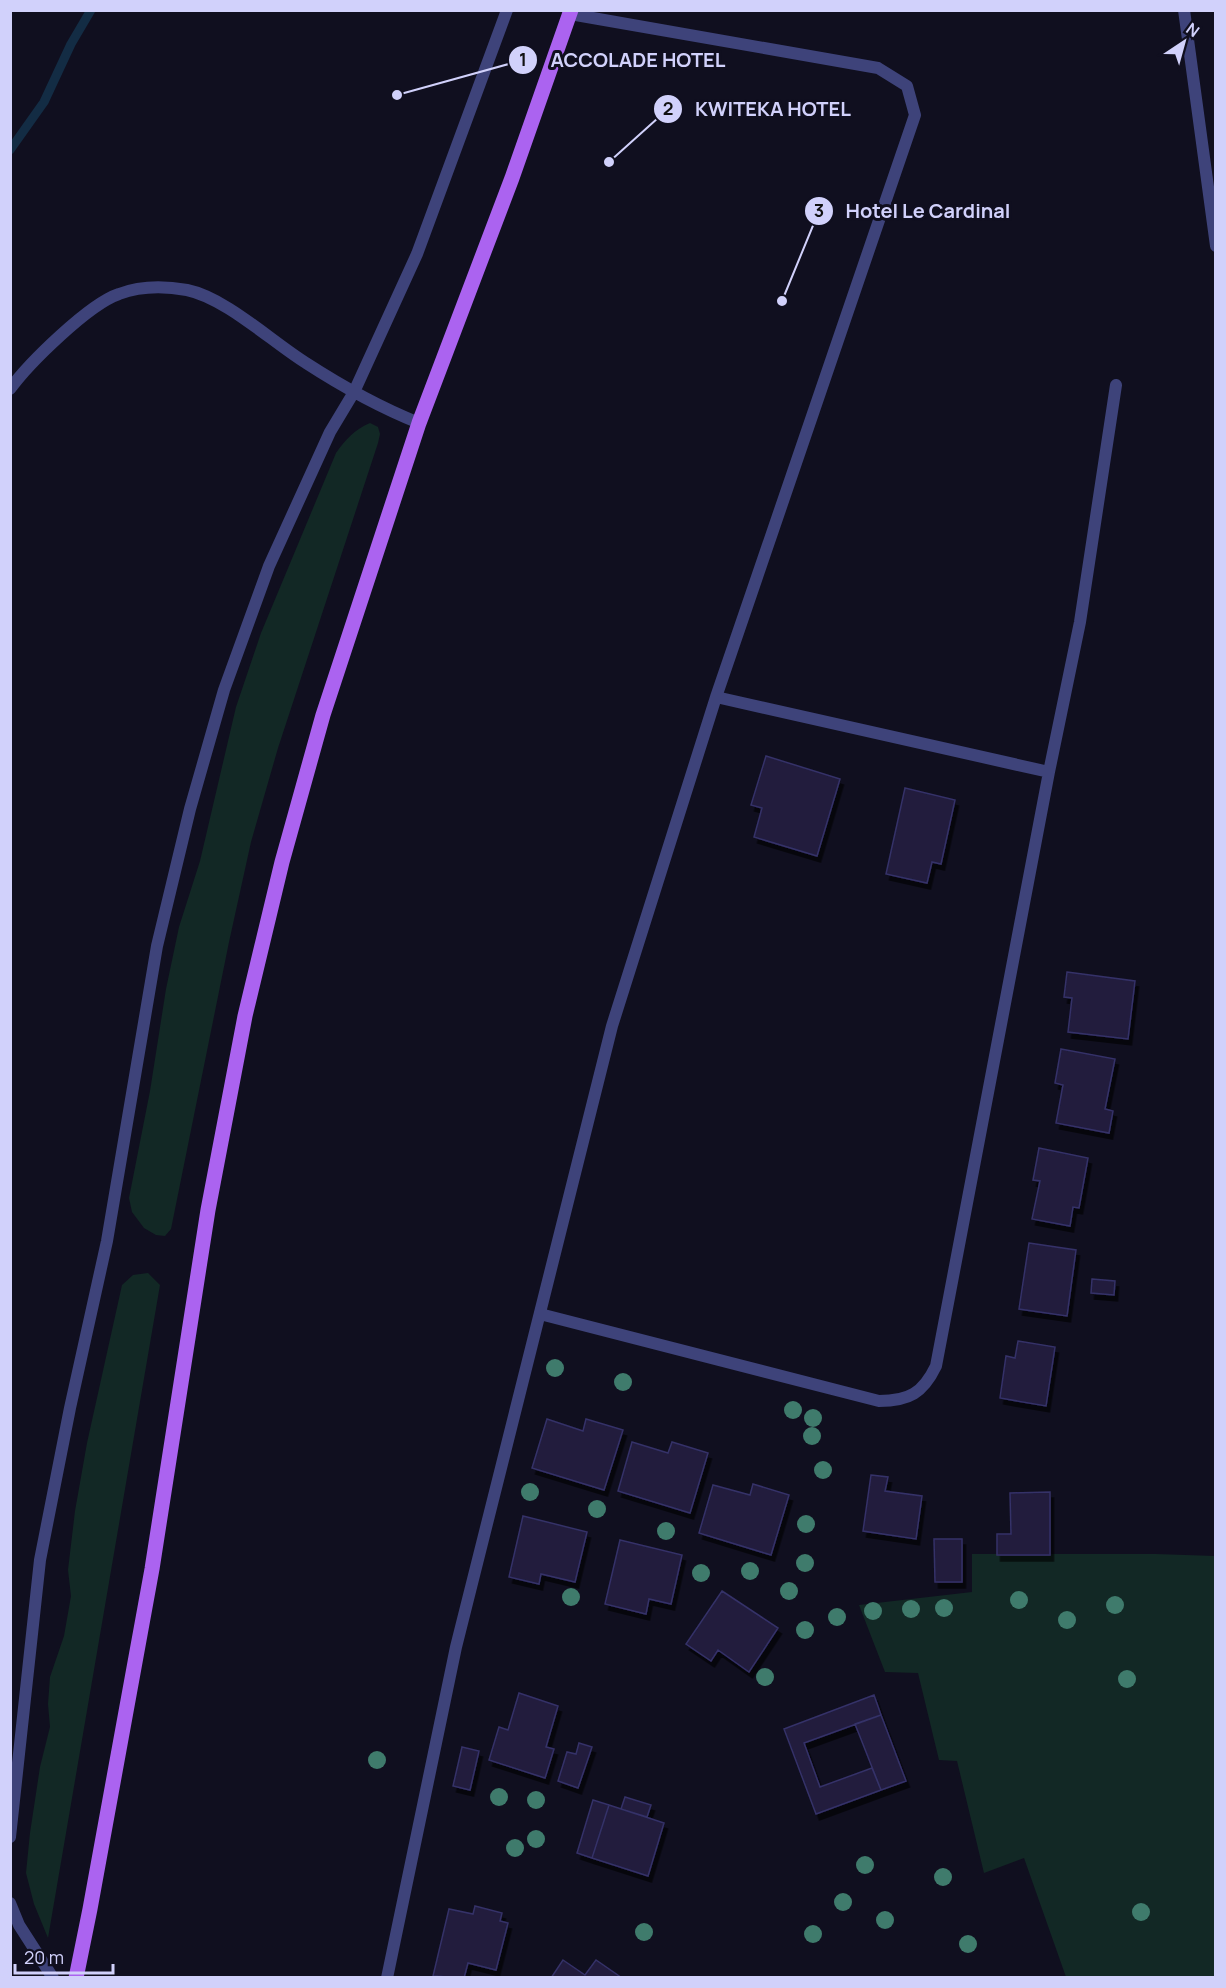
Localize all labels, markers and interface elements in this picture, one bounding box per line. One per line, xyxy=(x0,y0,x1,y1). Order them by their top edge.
north arrow xyxy=(1154,12,1214,72)
text: N xyxy=(1182,18,1204,42)
callout: ACCOLADE HOTEL xyxy=(508,41,737,79)
text: ACCOLADE HOTEL xyxy=(551,46,726,73)
text: 1 xyxy=(519,47,527,71)
callout: KWITEKA HOTEL xyxy=(653,90,863,128)
text: KWITEKA HOTEL xyxy=(695,95,851,122)
text: 2 xyxy=(663,96,673,120)
callout: Hotel Le Cardinal xyxy=(804,192,1023,230)
text: Hotel Le Cardinal xyxy=(846,197,1010,224)
text: 3 xyxy=(814,198,824,222)
scale bar xyxy=(15,1937,112,1975)
text: 20 m xyxy=(24,1945,64,1969)

